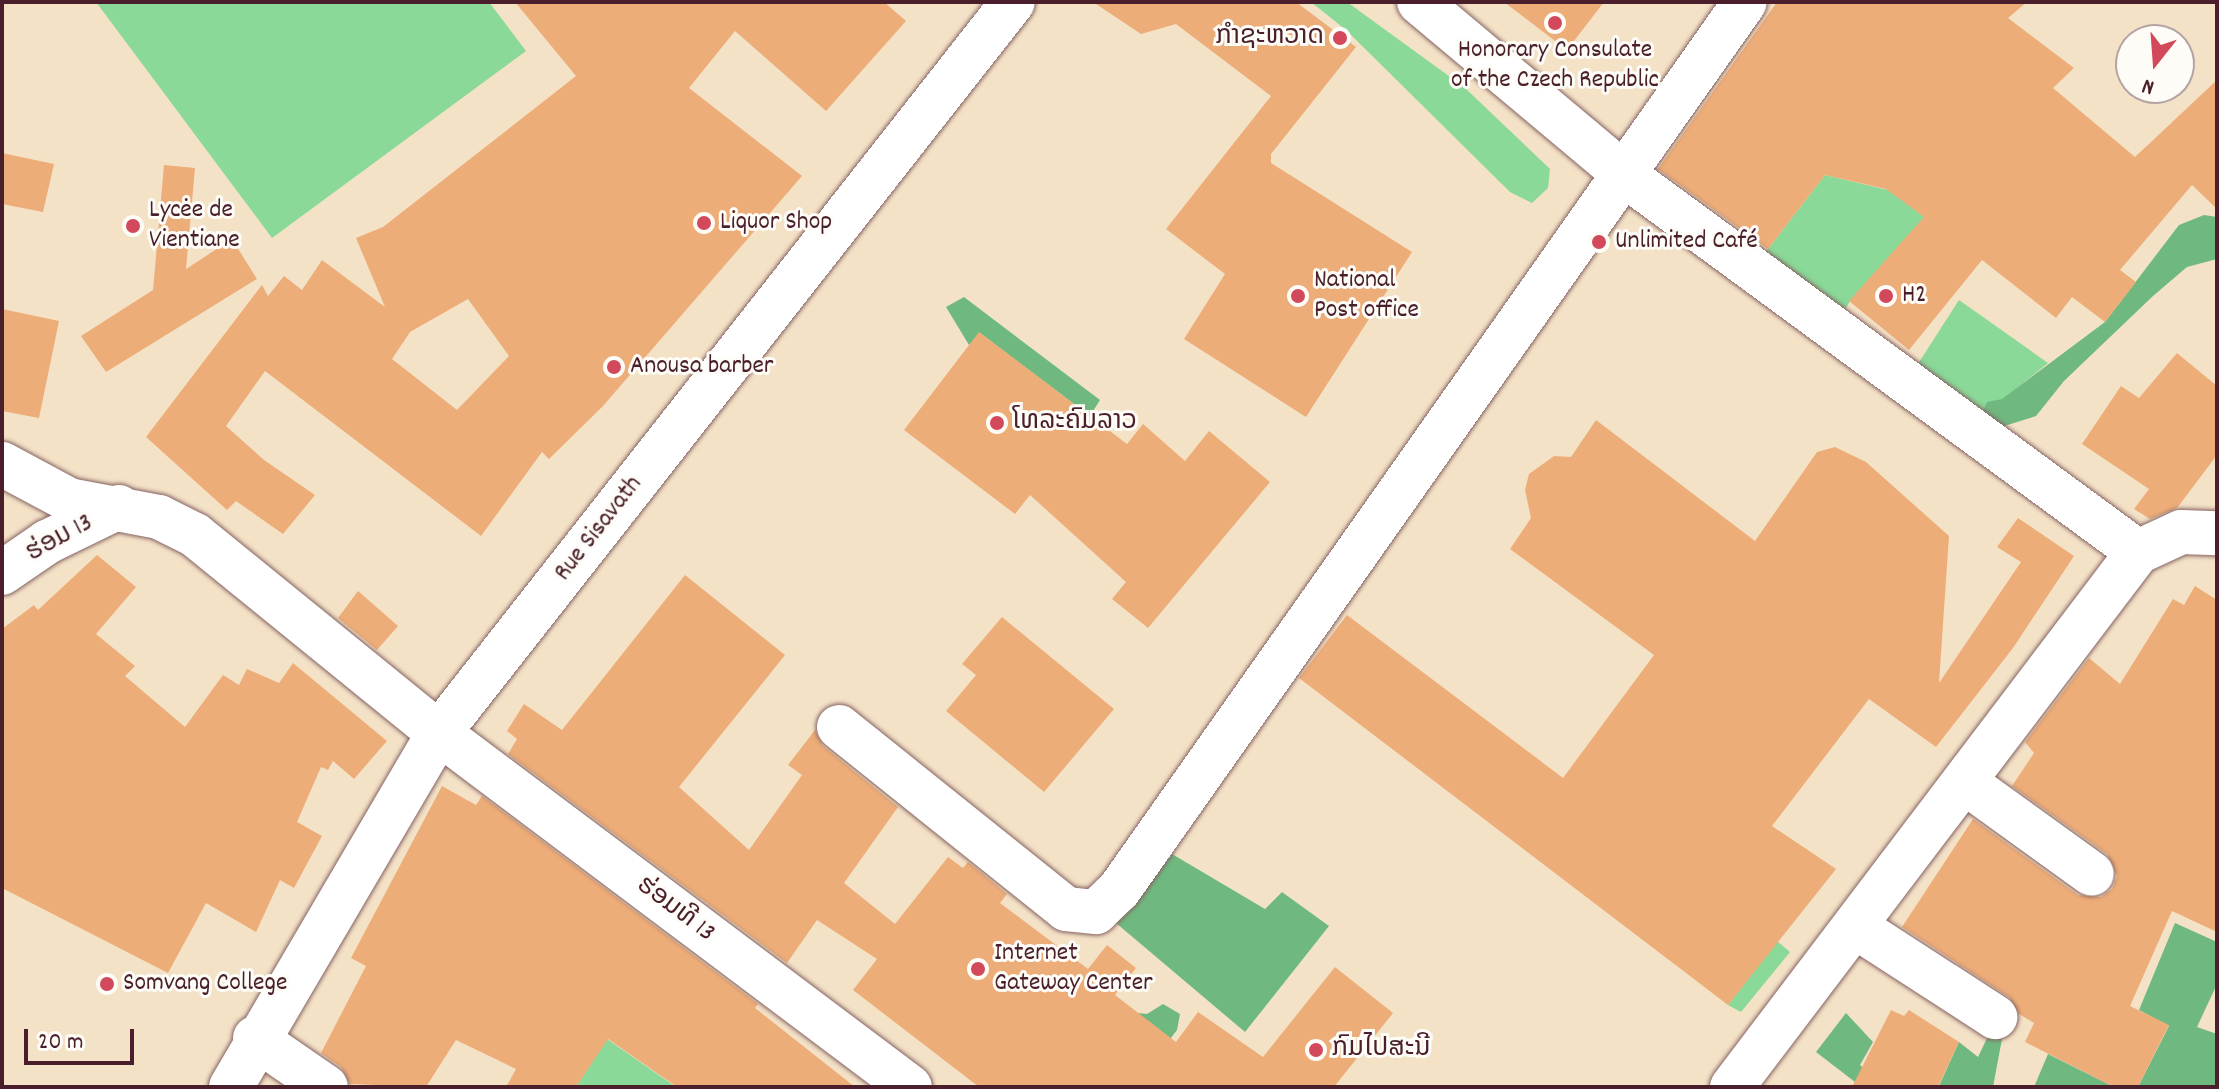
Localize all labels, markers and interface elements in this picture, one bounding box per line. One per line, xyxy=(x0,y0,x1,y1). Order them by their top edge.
marker: Honorary Consulate of the Czech Republic xyxy=(1546,14,1564,32)
place label: ກໍາຊະຫວາດ xyxy=(1216,22,1324,54)
north arrow xyxy=(2115,24,2195,104)
marker: ກໍາຊະຫວາດ xyxy=(1331,29,1349,47)
place label: Honorary Consulate of the Czech Republic xyxy=(1451,35,1659,96)
text: N xyxy=(2139,69,2158,102)
place label: Lycėe de Vientiane xyxy=(149,195,240,256)
place label: Liquor Shop xyxy=(720,207,832,239)
marker: Liquor Shop xyxy=(695,214,713,232)
marker: Lycėe de Vientiane xyxy=(124,217,142,235)
place label: Unlimited Café xyxy=(1615,226,1758,258)
marker: Unlimited Café xyxy=(1590,233,1608,251)
place label: National Post office xyxy=(1314,265,1419,326)
place label: H2 xyxy=(1902,280,1927,312)
marker: National Post office xyxy=(1289,287,1307,305)
marker: H2 xyxy=(1877,287,1895,305)
place label: Anousa barber xyxy=(630,351,774,383)
marker: Anousa barber xyxy=(605,358,623,376)
place label: ໂທລະຄົມລາວ xyxy=(1013,407,1137,439)
marker: ໂທລະຄົມລາວ xyxy=(988,414,1006,432)
street label: Rue Sisavath xyxy=(548,470,650,588)
street label: ຮ່ອມ 13 xyxy=(21,508,99,570)
street label: ຮ່ອມທີ 13 xyxy=(630,870,720,950)
place label: Internet Gateway Center xyxy=(994,938,1153,1000)
marker: Internet Gateway Center xyxy=(969,960,987,978)
place label: Somvang College xyxy=(123,968,287,1000)
marker: Somvang College xyxy=(98,975,116,993)
scale bar xyxy=(28,1013,138,1063)
text: 20 m xyxy=(38,1026,84,1060)
place label: ກົມໄປສະນີ xyxy=(1332,1034,1431,1066)
marker: ກົມໄປສະນີ xyxy=(1307,1041,1325,1059)

